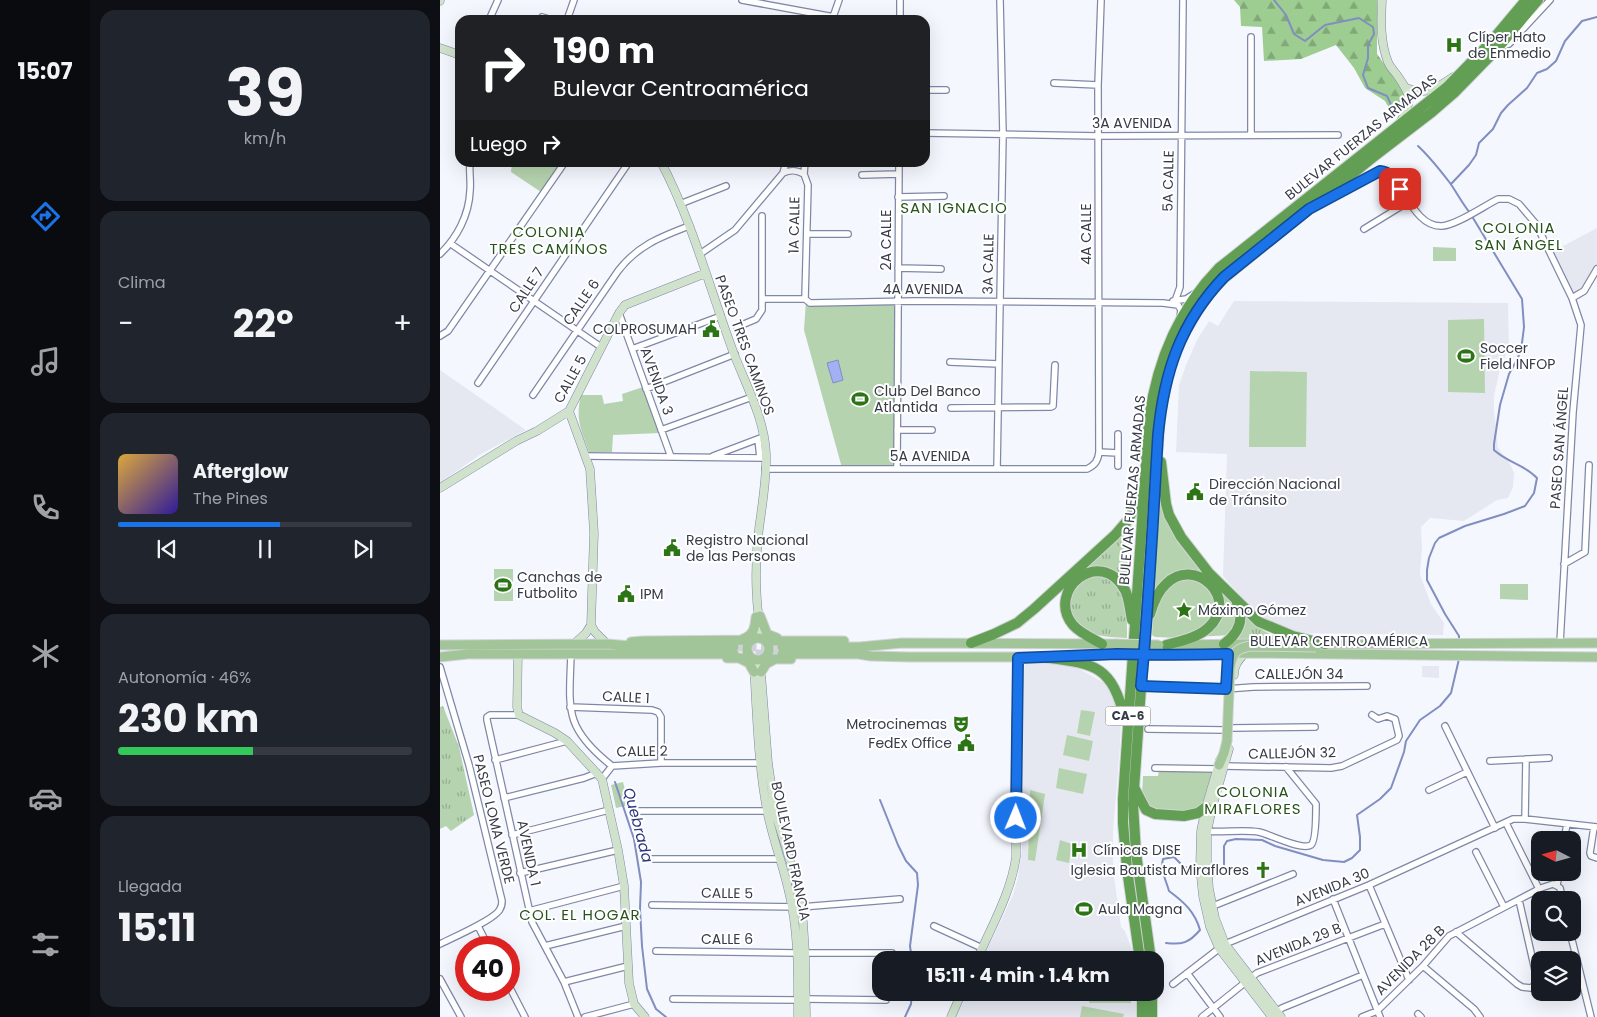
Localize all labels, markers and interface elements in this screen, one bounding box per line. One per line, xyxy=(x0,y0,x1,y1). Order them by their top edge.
text: 190 m xyxy=(553,26,655,75)
place label: Clíper Hato de Enmedio xyxy=(1468,27,1551,63)
icon: right xyxy=(470,35,535,100)
hospital icon: Clíper Hato de Enmedio xyxy=(1444,35,1464,55)
text: 39 xyxy=(225,48,305,139)
text: 15:07 xyxy=(18,56,72,87)
street label: BULEVAR FUERZAS ARMADAS xyxy=(1281,69,1441,205)
text: Bulevar Centroamérica xyxy=(553,73,809,104)
street label: 3A AVENIDA xyxy=(1092,113,1172,133)
text: km/h xyxy=(244,127,286,150)
icon: right xyxy=(537,130,565,158)
text: Luego xyxy=(470,131,527,158)
street label: 5A CALLE xyxy=(1157,150,1179,212)
pin xyxy=(1379,168,1421,210)
icon: arrive xyxy=(1386,175,1414,203)
street label: 1A CALLE xyxy=(784,196,804,254)
district label: SAN IGNACIO xyxy=(900,197,1008,218)
icon: directions xyxy=(28,199,63,234)
street label: 4A CALLE xyxy=(1076,203,1096,265)
street label: 2A CALLE xyxy=(876,210,896,270)
district label: COLONIA SAN ÁNGEL xyxy=(1475,217,1563,255)
district label: COLONIA TRES CAMINOS xyxy=(489,221,609,259)
street label: 3A CALLE xyxy=(977,233,999,295)
street label: CALLE 7 xyxy=(503,263,549,317)
text: Clima xyxy=(118,271,166,294)
street label: PASEO TRES CAMINOS xyxy=(710,272,780,418)
street label: CALLE 6 xyxy=(558,275,604,329)
street label: 4A AVENIDA xyxy=(883,279,963,299)
text: 22° xyxy=(233,297,294,350)
text: − xyxy=(118,304,133,343)
text: + xyxy=(393,304,412,343)
place label: COLPROSUMAH xyxy=(593,319,697,339)
public building icon: COLPROSUMAH xyxy=(701,319,721,339)
place label: Soccer Field INFOP xyxy=(1480,338,1555,374)
icon: music xyxy=(28,344,63,379)
street label: AVENIDA 3 xyxy=(636,344,678,418)
sports icon: Soccer Field INFOP xyxy=(1456,346,1476,366)
street label: CALLE 5 xyxy=(549,351,591,407)
place label: Club Del Banco Atlantida xyxy=(874,381,981,417)
street label: PASEO SAN ÁNGEL xyxy=(1545,386,1573,510)
sports icon: Club Del Banco Atlantida xyxy=(850,389,870,409)
street label: BULEVAR FUERZAS ARMADAS xyxy=(1114,394,1150,586)
street label: 5A AVENIDA xyxy=(890,446,970,466)
text: Afterglow xyxy=(193,458,288,485)
place label: Dirección Nacional de Tránsito xyxy=(1209,474,1340,510)
public building icon: Dirección Nacional de Tránsito xyxy=(1185,482,1205,502)
text: The Pines xyxy=(193,487,268,510)
icon: phone xyxy=(28,490,63,525)
place label: Registro Nacional de las Personas xyxy=(686,530,809,566)
icon: previous xyxy=(153,535,181,563)
icon: pause xyxy=(251,535,279,563)
icon: next xyxy=(349,535,377,563)
public building icon: Registro Nacional de las Personas xyxy=(662,538,682,558)
place label: Canchas de Futbolito xyxy=(517,567,603,603)
sports icon: Canchas de Futbolito xyxy=(493,575,513,595)
public building icon: IPM xyxy=(616,584,636,604)
place label: IPM xyxy=(640,584,664,604)
place icon: Máximo Gómez xyxy=(1174,600,1194,620)
place label: Máximo Gómez xyxy=(1198,600,1306,620)
street label: BULEVAR CENTROAMÉRICA xyxy=(1250,631,1428,651)
icon: climate xyxy=(28,636,63,671)
street label: CALLEJÓN 34 xyxy=(1255,664,1343,684)
text: Autonomía · 46% xyxy=(118,666,251,689)
street label: CALLE 1 xyxy=(602,686,650,708)
text: 230 km xyxy=(118,692,259,745)
road number: CA-6 xyxy=(1106,706,1150,726)
place label: Metrocinemas xyxy=(846,714,947,734)
theatre icon: Metrocinemas xyxy=(951,714,971,734)
place label: FedEx Office xyxy=(868,733,952,753)
public building icon: FedEx Office xyxy=(956,733,976,753)
street label: CALLE 2 xyxy=(616,741,668,761)
street label: CALLEJÓN 32 xyxy=(1248,742,1336,764)
street label: PASEO LOMA VERDE xyxy=(468,752,520,886)
street label: BOULEVARD FRANCIA xyxy=(766,780,816,922)
icon: car xyxy=(28,781,63,816)
district label: COLONIA MIRAFLORES xyxy=(1204,781,1302,819)
water label: Quebrada xyxy=(618,785,659,865)
position arrow xyxy=(989,791,1041,843)
street label: AVENIDA 1 xyxy=(512,818,546,888)
north arrow xyxy=(1531,831,1581,881)
map controls xyxy=(1531,831,1581,1001)
hospital icon: Clínicas DISE xyxy=(1069,840,1089,860)
place label: Clínicas DISE xyxy=(1093,840,1181,860)
place label: Iglesia Bautista Miraflores xyxy=(1070,860,1249,880)
church icon: Iglesia Bautista Miraflores xyxy=(1253,860,1273,880)
street label: AVENIDA 30 xyxy=(1291,863,1373,911)
text: Llegada xyxy=(118,875,182,898)
street label: CALLE 5 xyxy=(701,883,753,903)
button: search xyxy=(1531,891,1581,941)
sports icon: Aula Magna xyxy=(1074,899,1094,919)
place label: Aula Magna xyxy=(1098,899,1182,919)
text: 15:11 xyxy=(118,901,196,954)
district label: COL. EL HOGAR xyxy=(519,904,641,925)
street label: AVENIDA 29 B xyxy=(1252,918,1344,970)
street label: AVENIDA 28 B xyxy=(1371,921,1449,999)
icon: filters xyxy=(28,927,63,962)
street label: CALLE 6 xyxy=(701,929,753,949)
speed limit sign: 40 xyxy=(455,936,520,1001)
button: layers xyxy=(1531,951,1581,1001)
text: 15:11 · 4 min · 1.4 km xyxy=(926,962,1110,989)

